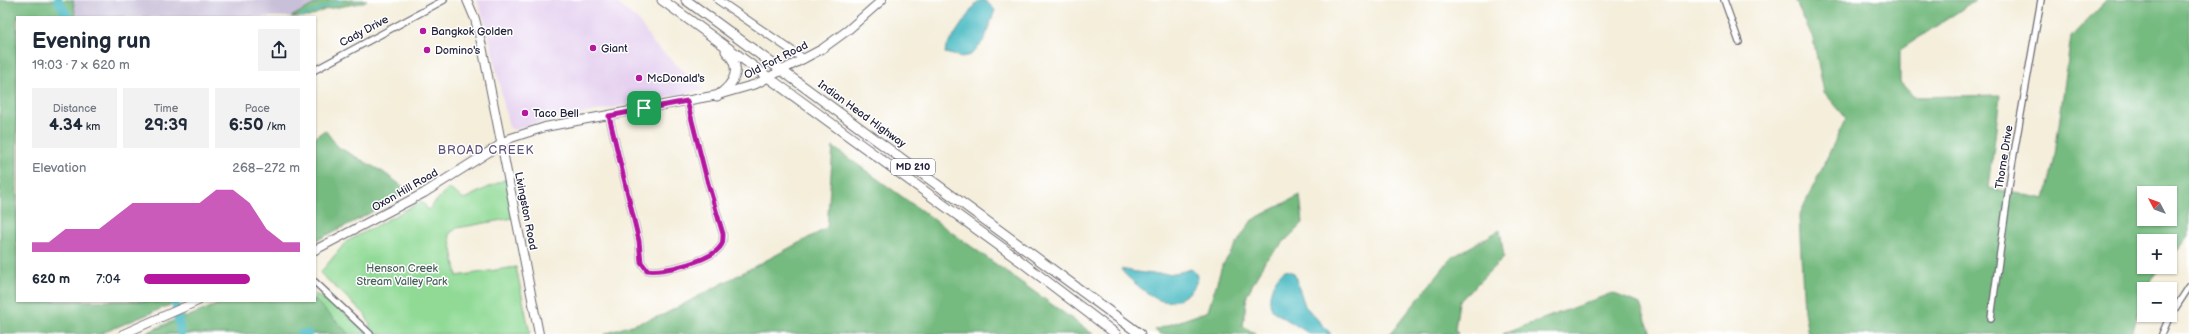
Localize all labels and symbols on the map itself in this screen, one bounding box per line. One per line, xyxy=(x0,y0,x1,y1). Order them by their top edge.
street label: Cady Drive xyxy=(337,12,391,49)
place label: Bangkok Golden xyxy=(431,25,513,38)
marker: Bangkok Golden xyxy=(418,26,428,36)
street label: Old Fort Road xyxy=(742,38,810,82)
place label: Giant xyxy=(601,42,628,55)
marker: Giant xyxy=(588,43,598,53)
place label: Domino's xyxy=(435,44,481,57)
marker: Domino's xyxy=(422,45,432,55)
place label: McDonald's xyxy=(647,72,705,85)
marker: McDonald's xyxy=(634,73,644,83)
street label: Indian Head Highway xyxy=(816,78,908,150)
pin xyxy=(627,91,661,125)
place label: Taco Bell xyxy=(533,107,579,120)
marker: Taco Bell xyxy=(520,108,530,118)
street label: Thorne Drive xyxy=(1993,124,2016,190)
district label: BROAD CREEK xyxy=(438,143,534,158)
road number: MD 210 xyxy=(891,159,935,175)
street label: Oxon Hill Road xyxy=(370,166,440,214)
street label: Livingston Road xyxy=(512,171,540,251)
north arrow xyxy=(2137,186,2177,226)
park label: Henson Creek Stream Valley Park xyxy=(357,262,448,288)

